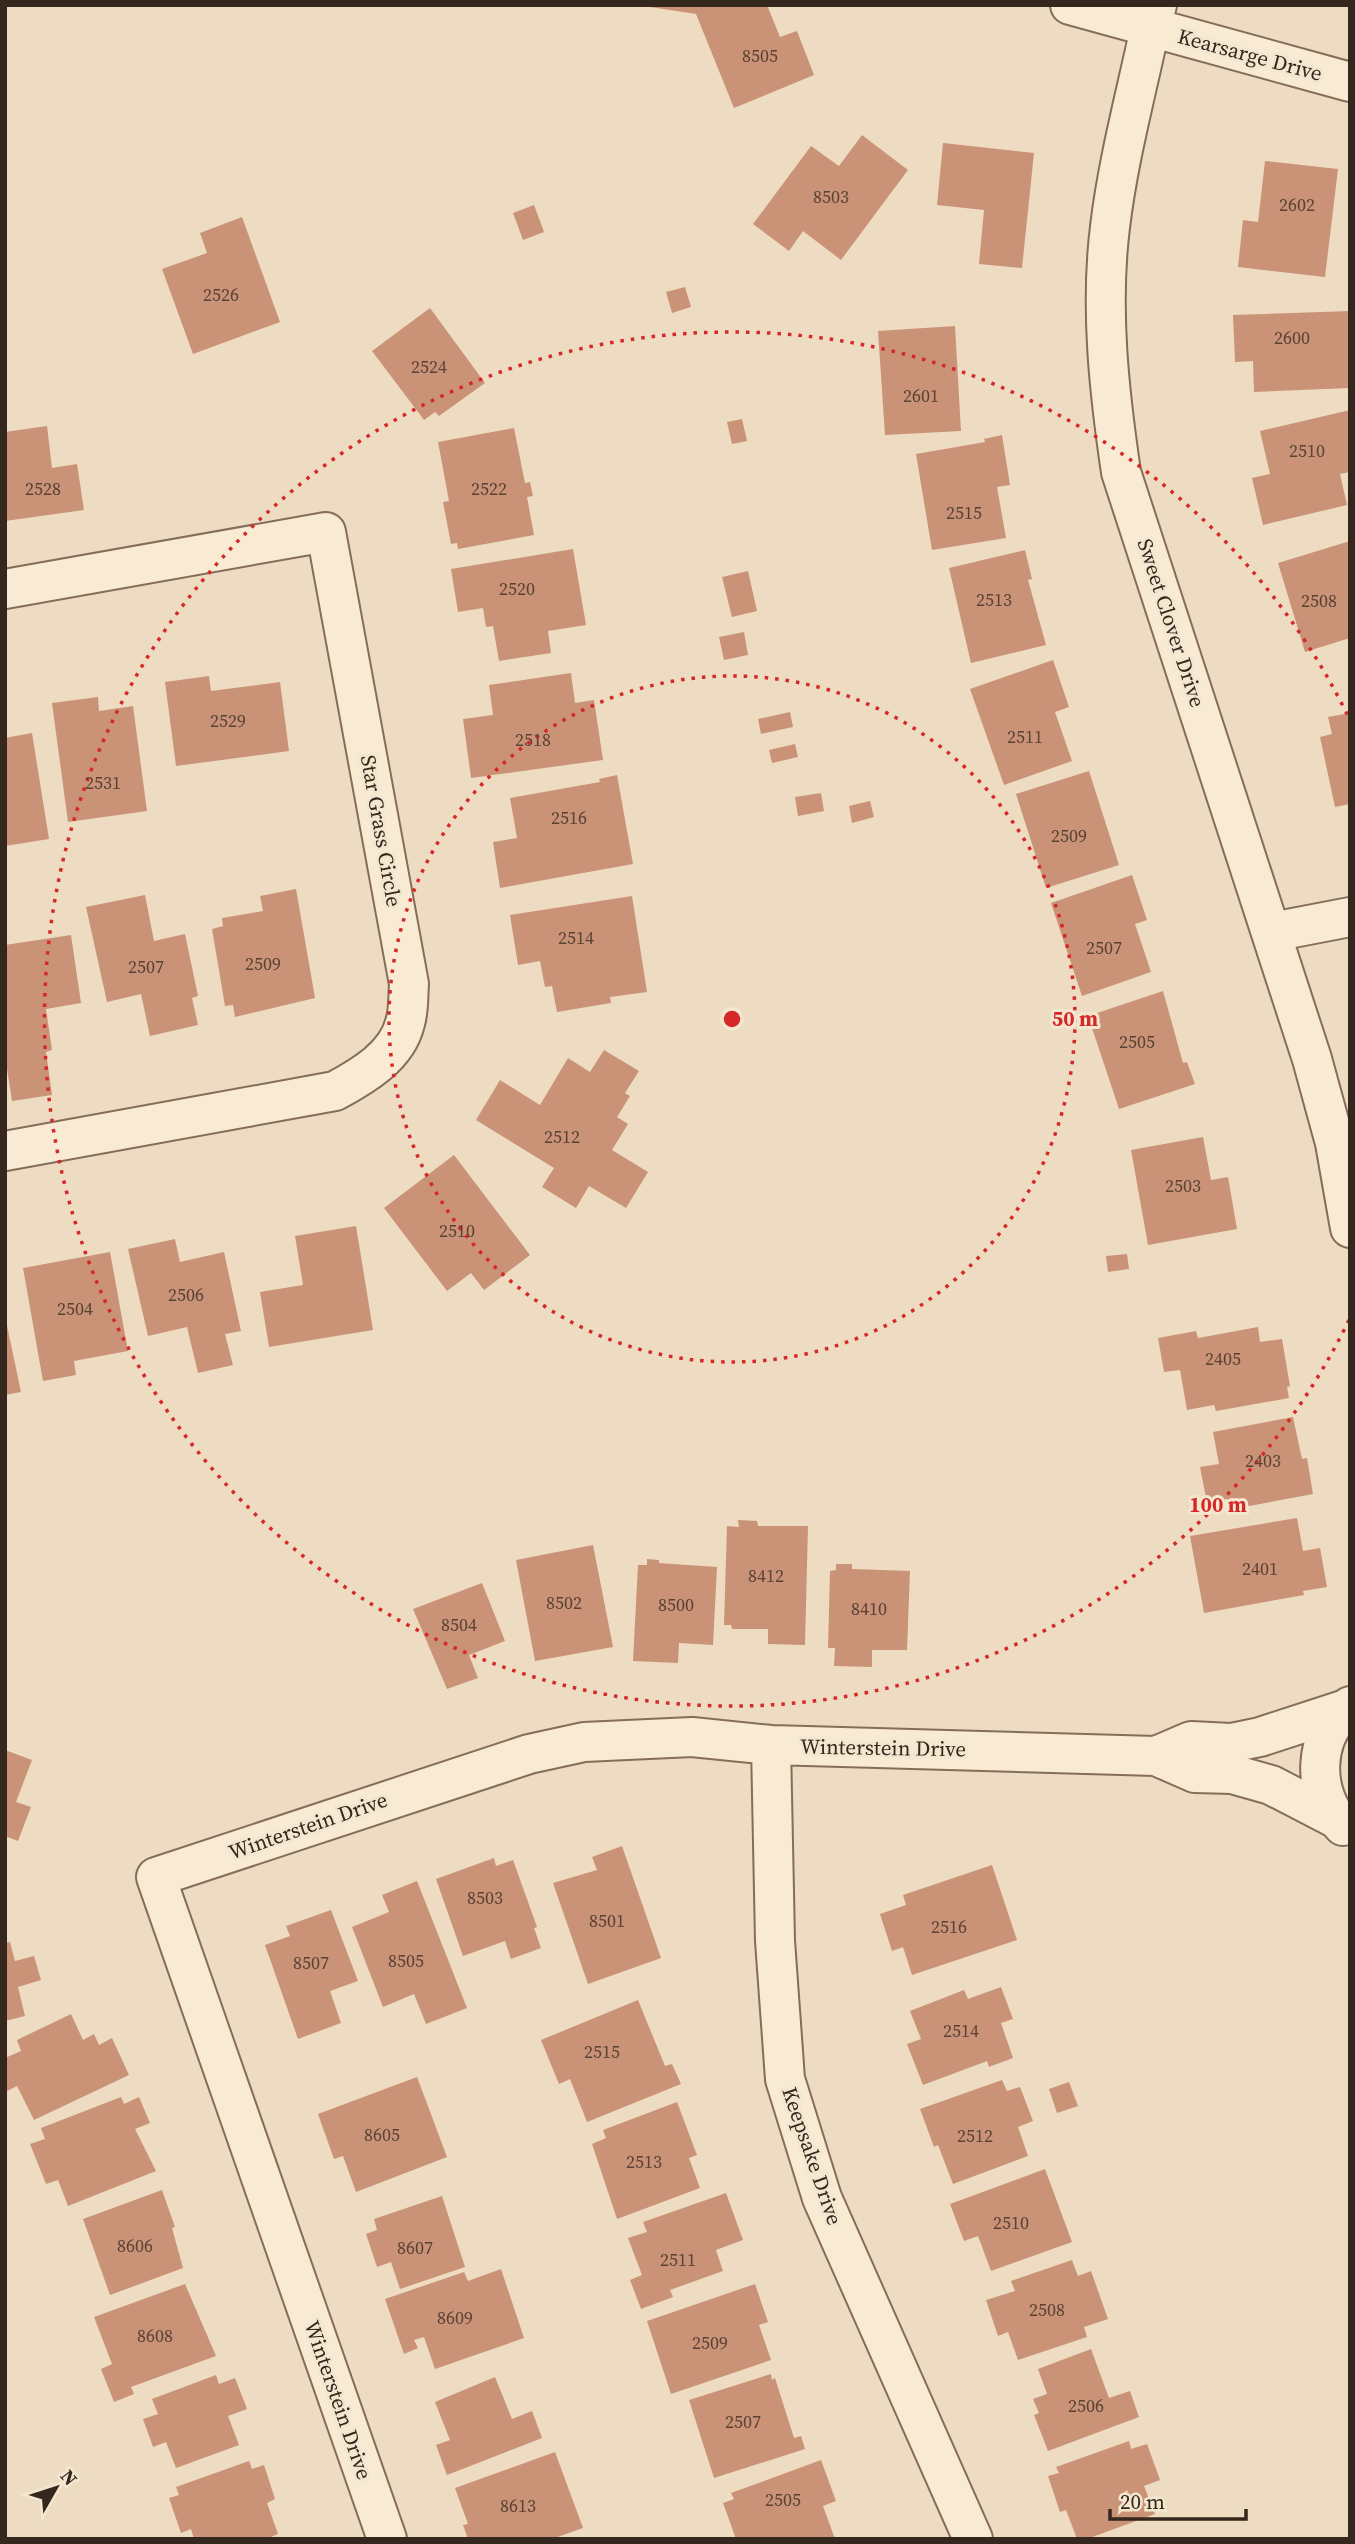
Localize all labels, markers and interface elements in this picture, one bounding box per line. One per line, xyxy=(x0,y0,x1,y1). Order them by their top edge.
street label: Kearsarge Drive xyxy=(1175,21,1326,88)
house number: 8505 xyxy=(742,43,778,68)
house number: 8503 xyxy=(813,184,849,209)
house number: 2602 xyxy=(1279,192,1315,217)
house number: 2526 xyxy=(203,282,239,307)
house number: 2600 xyxy=(1274,325,1310,350)
house number: 2524 xyxy=(411,354,447,379)
house number: 2601 xyxy=(903,383,939,408)
house number: 2510 xyxy=(1289,438,1325,463)
house number: 2528 xyxy=(25,476,61,501)
house number: 2522 xyxy=(471,476,507,501)
house number: 2515 xyxy=(946,500,982,525)
street label: Sweet Clover Drive xyxy=(1131,535,1212,711)
house number: 2520 xyxy=(499,576,535,601)
house number: 2513 xyxy=(976,587,1012,612)
house number: 2508 xyxy=(1301,588,1337,613)
house number: 2529 xyxy=(210,708,246,733)
house number: 2511 xyxy=(1007,724,1043,749)
house number: 2518 xyxy=(515,727,551,752)
street label: Star Grass Circle xyxy=(354,753,409,909)
house number: 2531 xyxy=(85,770,121,795)
house number: 2516 xyxy=(551,805,587,830)
house number: 2509 xyxy=(1051,823,1087,848)
house number: 2514 xyxy=(558,925,594,950)
house number: 2507 xyxy=(1086,935,1122,960)
house number: 2509 xyxy=(245,951,281,976)
house number: 2507 xyxy=(128,954,164,979)
text: 50 m xyxy=(1052,1004,1098,1033)
centre of rings xyxy=(720,1007,744,1031)
house number: 2505 xyxy=(1119,1029,1155,1054)
house number: 2512 xyxy=(544,1124,580,1149)
house number: 2503 xyxy=(1165,1173,1201,1198)
house number: 2510 xyxy=(439,1218,475,1243)
house number: 2506 xyxy=(168,1282,204,1307)
house number: 2504 xyxy=(57,1296,93,1321)
house number: 2405 xyxy=(1205,1346,1241,1371)
house number: 2403 xyxy=(1245,1448,1281,1473)
text: 100 m xyxy=(1189,1490,1247,1519)
house number: 2401 xyxy=(1242,1556,1278,1581)
house number: 8412 xyxy=(748,1563,784,1588)
house number: 8502 xyxy=(546,1590,582,1615)
house number: 8500 xyxy=(658,1592,694,1617)
house number: 8410 xyxy=(851,1596,887,1621)
house number: 8504 xyxy=(441,1612,477,1637)
street label: Winterstein Drive xyxy=(800,1732,966,1763)
street label: Winterstein Drive xyxy=(225,1785,391,1866)
house number: 8503 xyxy=(467,1885,503,1910)
house number: 8501 xyxy=(589,1908,625,1933)
house number: 2516 xyxy=(931,1914,967,1939)
house number: 8505 xyxy=(388,1948,424,1973)
house number: 8507 xyxy=(293,1950,329,1975)
house number: 2514 xyxy=(943,2018,979,2043)
house number: 2515 xyxy=(584,2039,620,2064)
street label: Keepsake Drive xyxy=(775,2083,850,2229)
house number: 8605 xyxy=(364,2122,400,2147)
house number: 2512 xyxy=(957,2123,993,2148)
house number: 2513 xyxy=(626,2149,662,2174)
house number: 2510 xyxy=(993,2210,1029,2235)
house number: 8606 xyxy=(117,2233,153,2258)
house number: 8607 xyxy=(397,2235,433,2260)
house number: 2511 xyxy=(660,2247,696,2272)
house number: 2508 xyxy=(1029,2297,1065,2322)
house number: 8609 xyxy=(437,2305,473,2330)
street label: Winterstein Drive xyxy=(298,2317,379,2483)
house number: 8608 xyxy=(137,2323,173,2348)
house number: 2509 xyxy=(692,2330,728,2355)
house number: 2506 xyxy=(1068,2393,1104,2418)
house number: 2507 xyxy=(725,2409,761,2434)
north arrow xyxy=(21,2453,91,2523)
text: N xyxy=(55,2464,84,2491)
scale bar xyxy=(1110,2478,1246,2522)
house number: 2505 xyxy=(765,2487,801,2512)
text: 20 m xyxy=(1120,2487,1165,2516)
house number: 8613 xyxy=(500,2493,536,2518)

